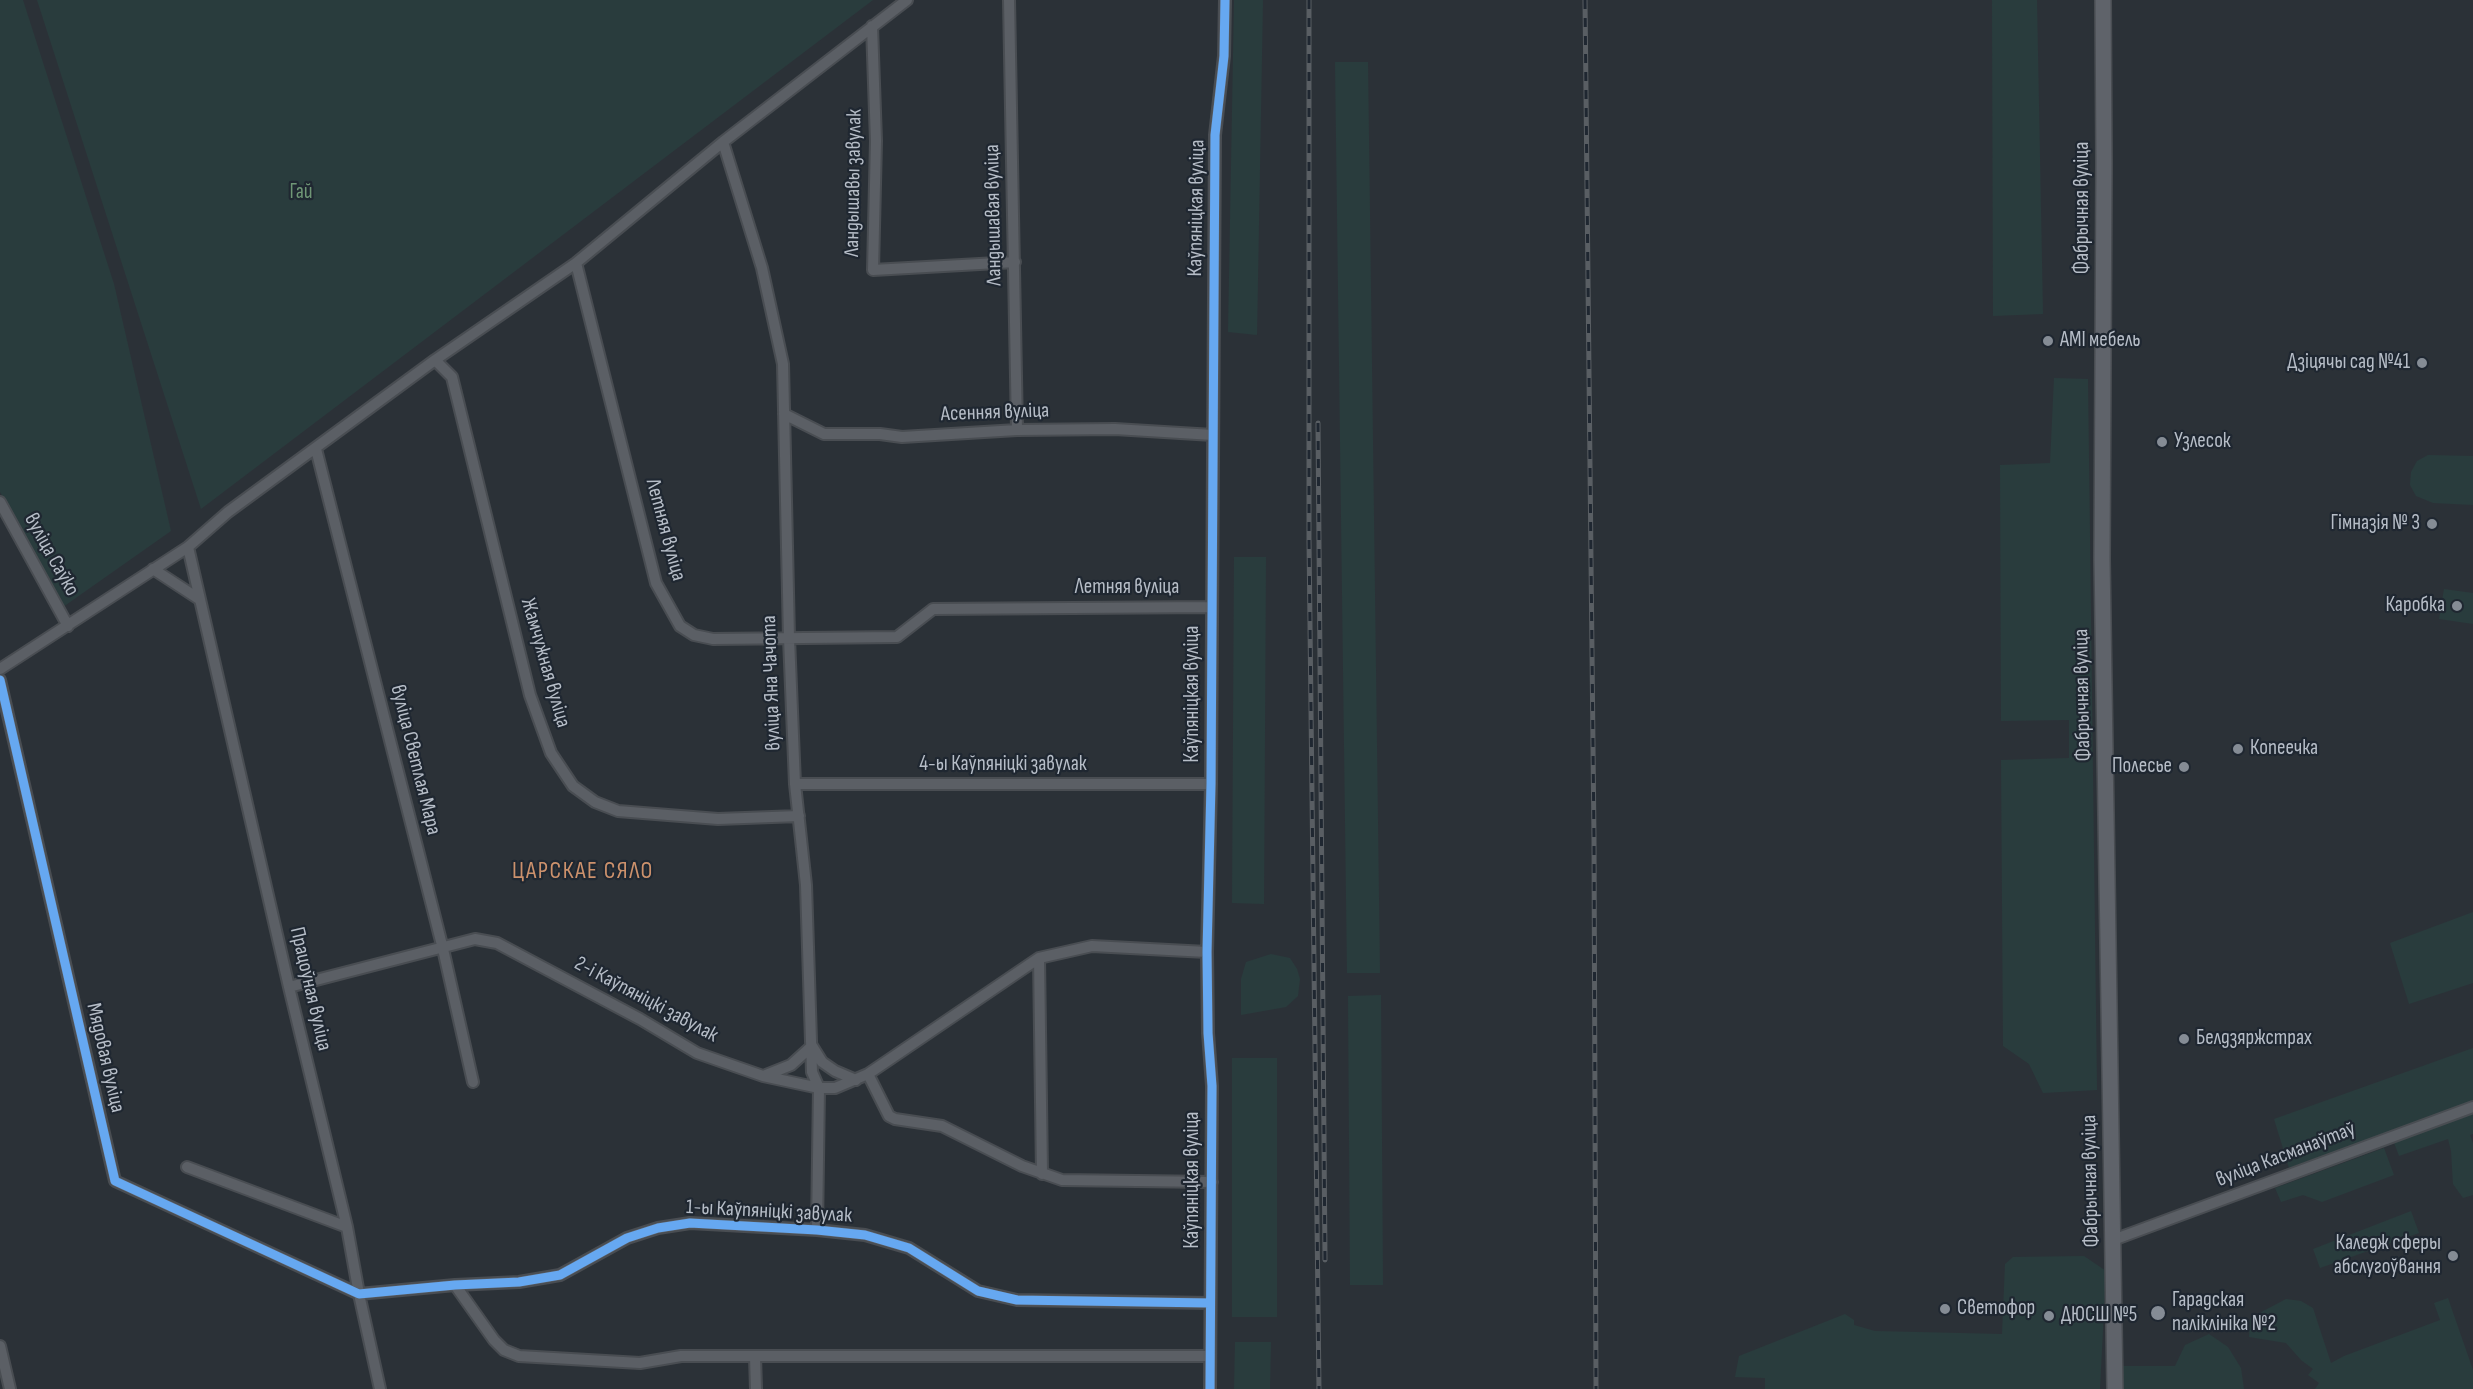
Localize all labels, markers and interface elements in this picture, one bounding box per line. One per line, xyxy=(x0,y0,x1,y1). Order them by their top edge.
street label: Ландышавы завулак xyxy=(840,109,868,257)
street label: Каўпяніцкая вуліца xyxy=(1183,139,1211,277)
street label: Фабрычная вуліца xyxy=(2070,142,2096,274)
street label: Ландышавая вуліца xyxy=(980,144,1008,286)
park label: Гай xyxy=(289,180,313,206)
place label: AMI мебель xyxy=(2060,328,2141,354)
marker: AMI мебель xyxy=(2041,334,2055,348)
place label: Дзіцячы сад №41 xyxy=(2287,350,2410,376)
marker: Дзіцячы сад №41 xyxy=(2415,356,2429,370)
street label: Асенняя вуліца xyxy=(940,399,1050,427)
place label: Узлесок xyxy=(2174,429,2231,455)
marker: Узлесок xyxy=(2155,435,2169,449)
street label: Летняя вуліца xyxy=(639,476,691,584)
street label: вуліца Саўко xyxy=(18,509,84,601)
place label: Гімназія № 3 xyxy=(2330,511,2420,537)
marker: Гімназія № 3 xyxy=(2425,517,2439,531)
street label: Летняя вуліца xyxy=(1075,575,1179,601)
place label: Каробка xyxy=(2385,593,2445,619)
street label: Жамчужная вуліца xyxy=(515,595,575,731)
marker: Каробка xyxy=(2450,599,2464,613)
street label: вуліца Яна Чачота xyxy=(757,615,787,751)
street label: Каўпяніцкая вуліца xyxy=(1180,626,1206,762)
street label: Фабрычная вуліца xyxy=(2069,629,2097,761)
street label: вуліца Светлая Мара xyxy=(384,682,446,838)
place label: Копеечка xyxy=(2250,736,2318,762)
marker: Копеечка xyxy=(2231,742,2245,756)
street label: 4-ы Каўпяніцкі завулак xyxy=(919,752,1087,778)
place label: Полесье xyxy=(2112,754,2172,780)
marker: Полесье xyxy=(2177,760,2191,774)
district label: ЦАРСКАЕ СЯЛО xyxy=(512,858,654,886)
street label: Працоўная вуліца xyxy=(284,925,336,1053)
street label: 2-і Каўпяніцкі завулак xyxy=(570,952,722,1048)
street label: Мядовая вуліца xyxy=(80,1001,130,1115)
place label: Белдзяржстрах xyxy=(2196,1026,2312,1052)
marker: Белдзяржстрах xyxy=(2177,1032,2191,1046)
street label: Каўпяніцкая вуліца xyxy=(1180,1112,1206,1248)
street label: Фабрычная вуліца xyxy=(2077,1115,2105,1247)
street label: вуліца Касманаўтаў xyxy=(2213,1117,2359,1193)
street label: 1-ы Каўпяніцкі завулак xyxy=(685,1195,853,1229)
place label: Каледж сферы абслугоўвання xyxy=(2334,1231,2441,1281)
marker: Каледж сферы абслугоўвання xyxy=(2446,1249,2460,1263)
place label: Гарадская паліклініка №2 xyxy=(2172,1288,2276,1338)
place label: Светофор xyxy=(1957,1296,2035,1322)
marker: Светофор xyxy=(1938,1302,1952,1316)
place label: ДЮСШ №5 xyxy=(2061,1303,2137,1329)
marker: Гарадская паліклініка №2 xyxy=(2149,1304,2167,1322)
marker: ДЮСШ №5 xyxy=(2042,1309,2056,1323)

